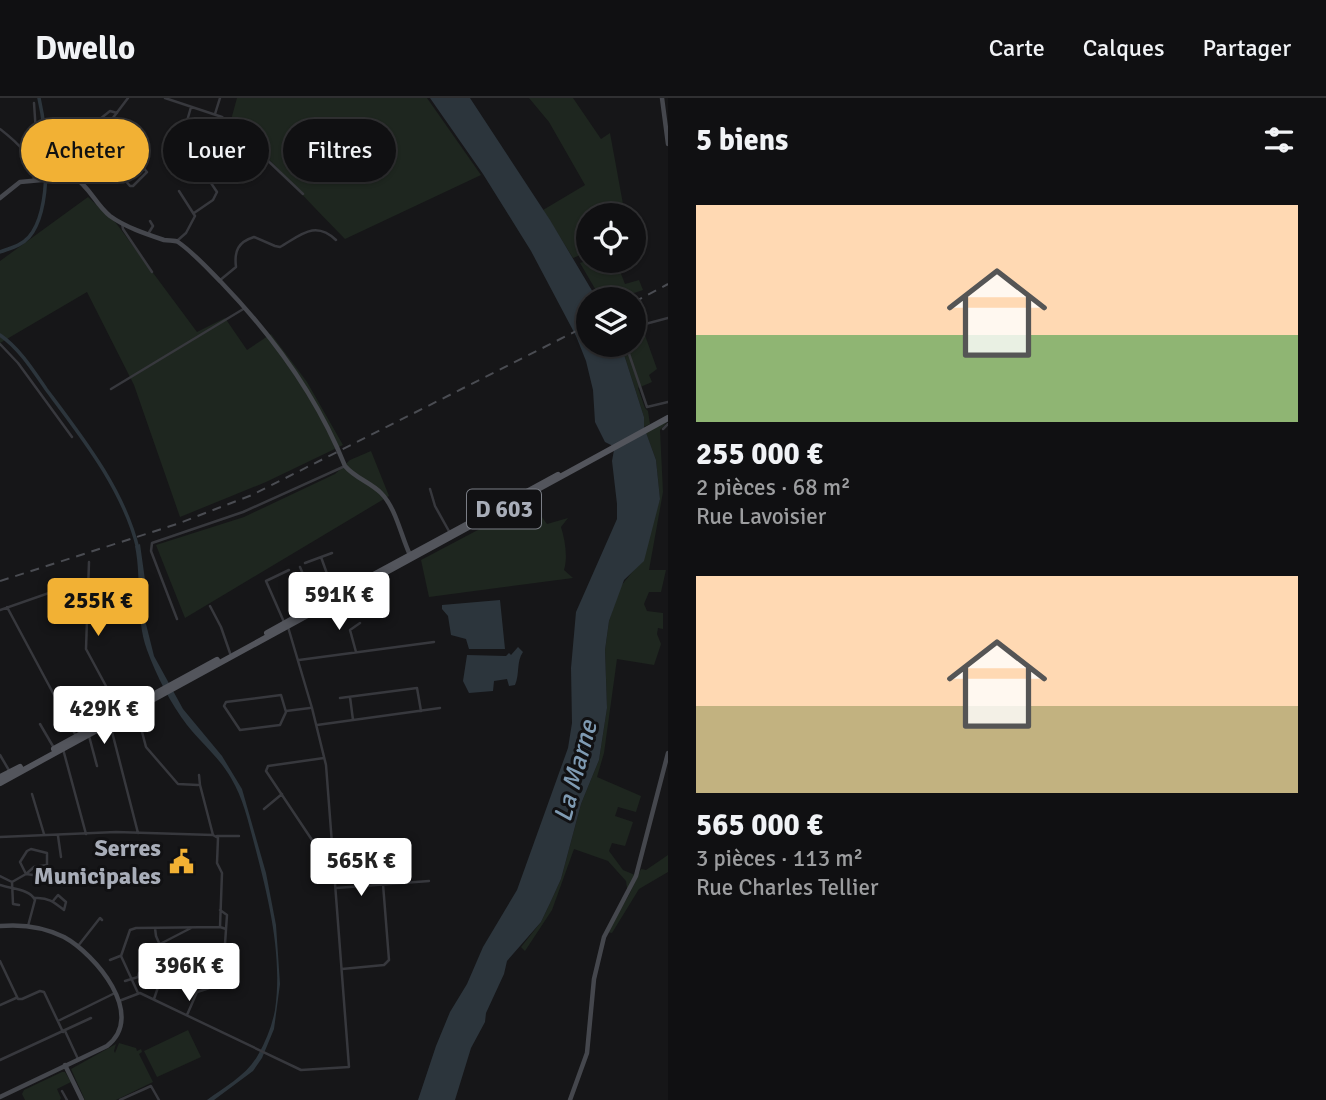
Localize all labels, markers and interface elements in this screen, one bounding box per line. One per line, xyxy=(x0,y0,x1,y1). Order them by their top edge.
text: Dwello xyxy=(35,28,135,69)
text: Carte xyxy=(989,33,1045,63)
text: Calques xyxy=(1083,33,1164,63)
text: Partager xyxy=(1202,33,1291,63)
chip: Acheter xyxy=(21,119,149,182)
chip: Louer xyxy=(163,119,269,182)
chip: Filtres xyxy=(283,119,396,182)
icon: filters xyxy=(1260,121,1298,159)
text: 5 biens xyxy=(696,122,788,159)
map controls xyxy=(576,203,646,357)
button: locate xyxy=(576,203,646,273)
icon: home xyxy=(934,250,1060,376)
button: layers xyxy=(576,287,646,357)
text: 255 000 € xyxy=(696,436,823,473)
text: 2 pièces · 68 m² xyxy=(696,473,851,502)
road number: D 603 xyxy=(467,490,541,528)
text: Rue Lavoisier xyxy=(696,502,826,531)
pin: 591K € xyxy=(282,573,396,632)
pin: 255K € xyxy=(41,578,155,638)
text: 591K € xyxy=(304,580,374,609)
text: 255K € xyxy=(63,586,133,615)
icon: home xyxy=(934,621,1060,747)
pin: 429K € xyxy=(47,686,161,746)
text: 429K € xyxy=(69,694,139,723)
water label: La Marne xyxy=(547,715,605,825)
text: 565 000 € xyxy=(696,807,823,844)
place label: Serres Municipales xyxy=(34,833,161,891)
pin: 565K € xyxy=(304,838,418,898)
text: 3 pièces · 113 m² xyxy=(696,844,863,873)
text: 565K € xyxy=(326,846,396,875)
public building icon: Serres Municipales xyxy=(167,848,195,876)
text: Rue Charles Tellier xyxy=(696,873,878,902)
pin: 396K € xyxy=(132,944,246,1003)
text: 396K € xyxy=(154,951,224,980)

